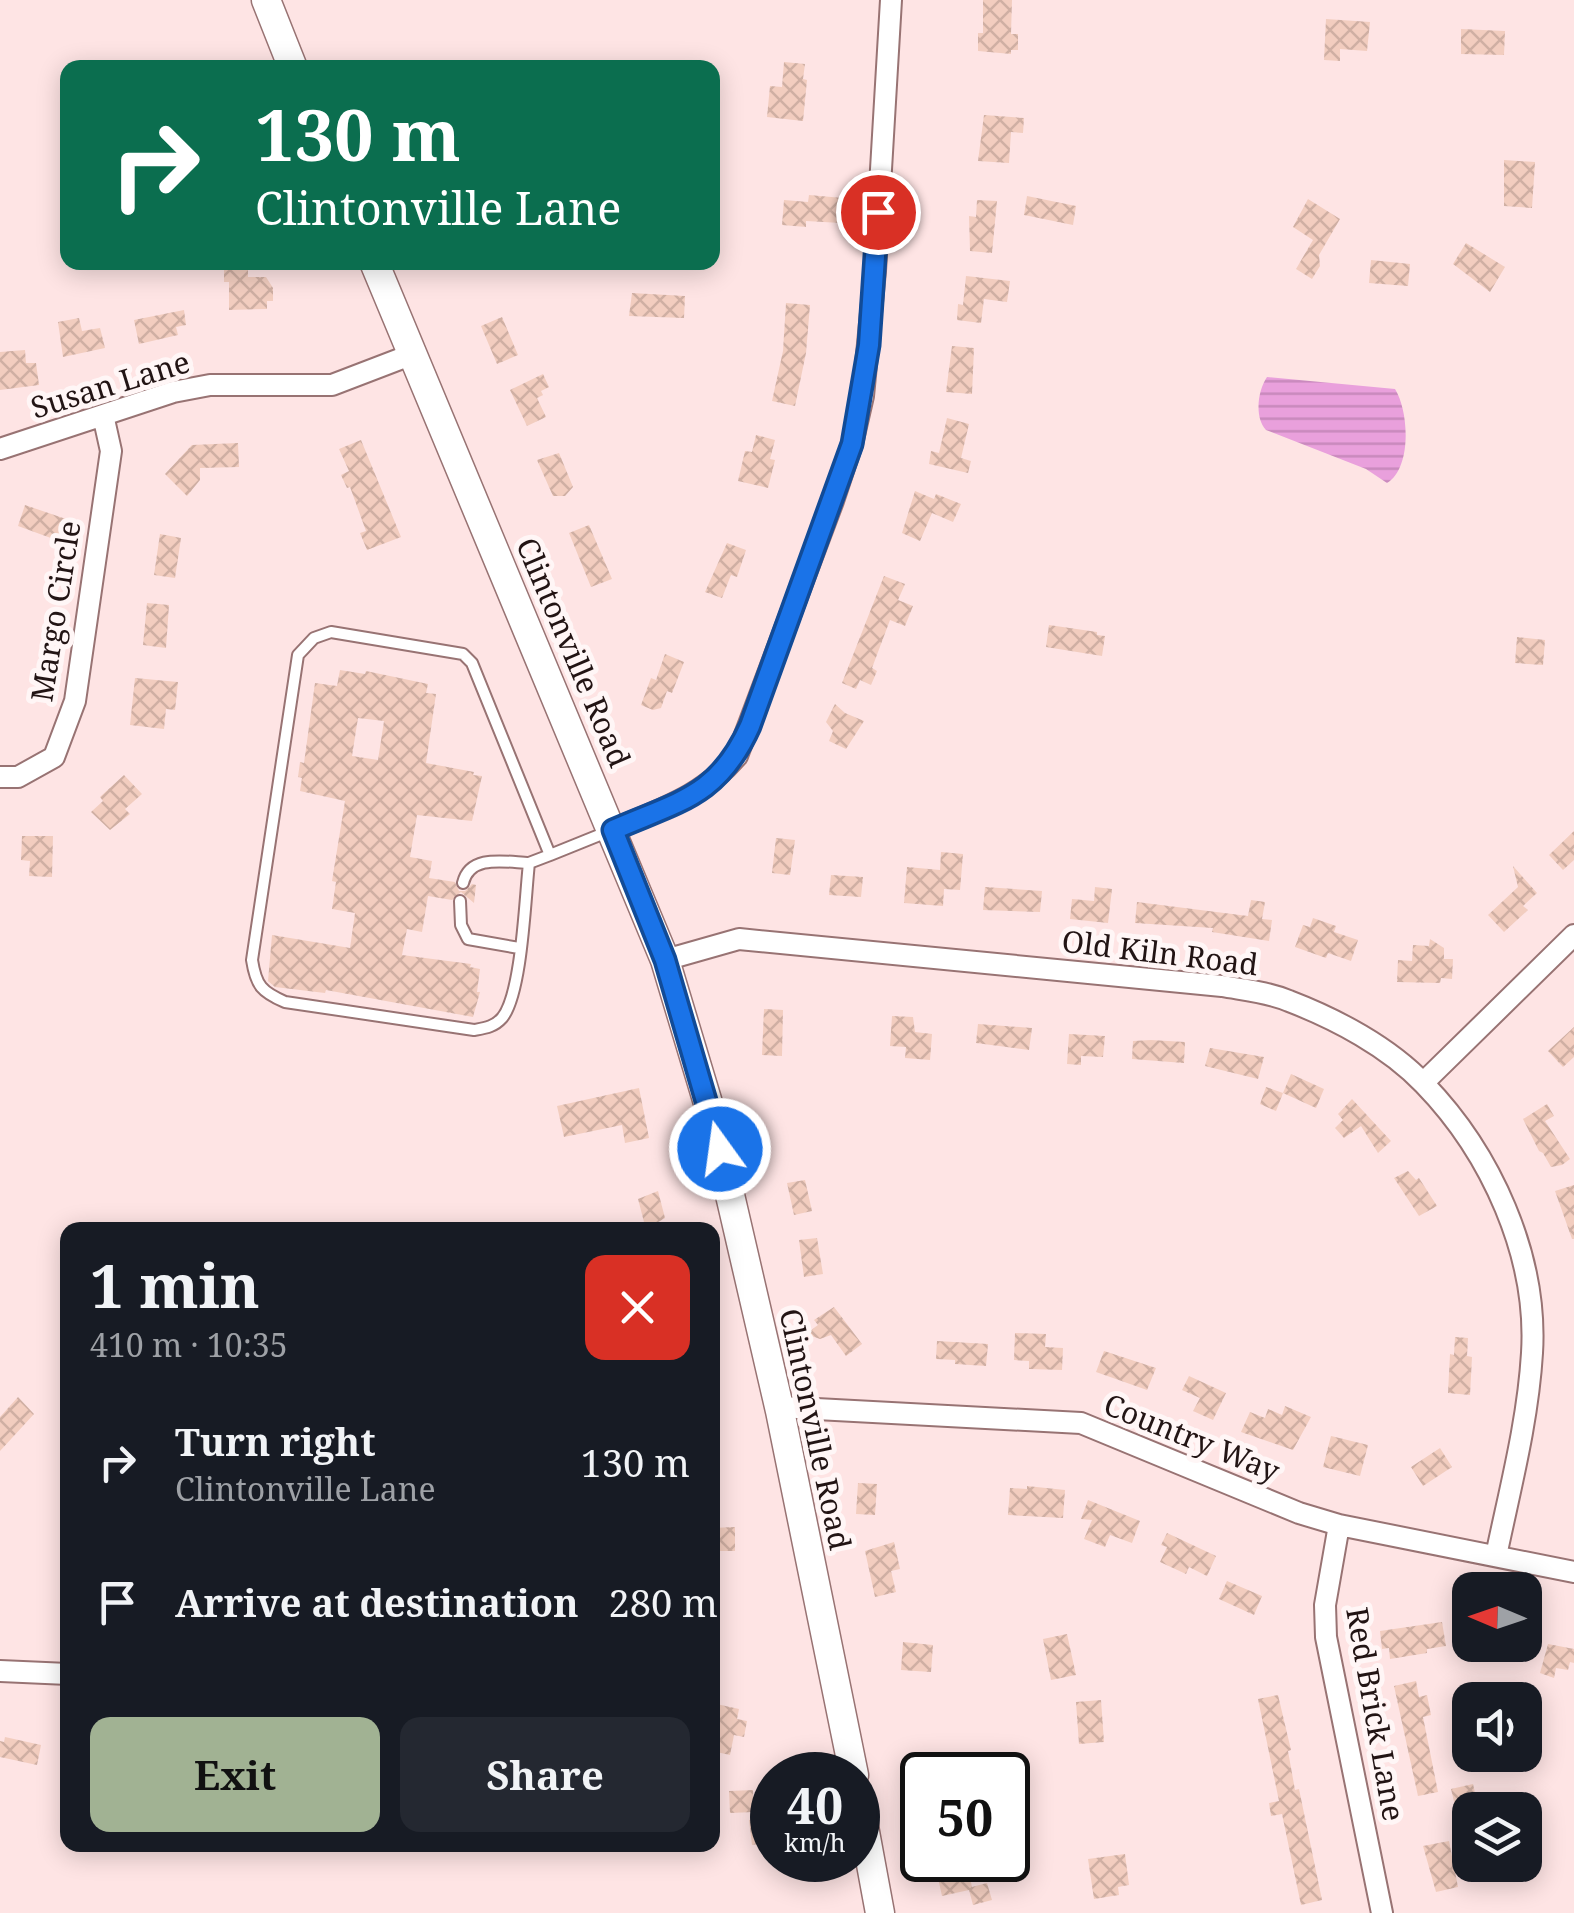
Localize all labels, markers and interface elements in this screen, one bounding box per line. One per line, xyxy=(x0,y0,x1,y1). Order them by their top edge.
text: 130 m xyxy=(255,86,461,182)
icon: right xyxy=(90,100,220,230)
pin xyxy=(836,170,921,255)
text: Clintonville Lane xyxy=(255,177,621,238)
icon: arrive xyxy=(851,185,906,240)
street label: Susan Lane xyxy=(26,340,194,428)
street label: Margo Circle xyxy=(20,518,90,704)
street label: Clintonville Road xyxy=(507,531,641,773)
street label: Old Kiln Road xyxy=(1060,920,1260,984)
position arrow xyxy=(668,1097,772,1201)
text: 1 min xyxy=(90,1244,260,1326)
button: close xyxy=(585,1255,690,1360)
street label: Clintonville Road xyxy=(770,1305,862,1553)
text: 410 m · 10:35 xyxy=(90,1323,288,1366)
street label: Country Way xyxy=(1098,1383,1286,1491)
text: Turn right xyxy=(175,1415,376,1467)
icon: right xyxy=(90,1435,145,1490)
text: 130 m xyxy=(580,1436,690,1488)
text: Clintonville Lane xyxy=(175,1467,436,1510)
north arrow xyxy=(1452,1572,1542,1662)
map controls xyxy=(1452,1572,1542,1882)
icon: arrive xyxy=(90,1575,145,1630)
text: Arrive at destination xyxy=(175,1576,579,1628)
text: 280 m xyxy=(609,1576,718,1628)
street label: Red Brick Lane xyxy=(1337,1604,1415,1824)
button: sound xyxy=(1452,1682,1542,1772)
button: Exit xyxy=(90,1717,380,1832)
button: Share xyxy=(400,1717,690,1832)
speed limit sign: 50 xyxy=(900,1752,1030,1882)
text: 40 xyxy=(787,1771,843,1839)
button: layers xyxy=(1452,1792,1542,1882)
text: km/h xyxy=(784,1825,846,1859)

